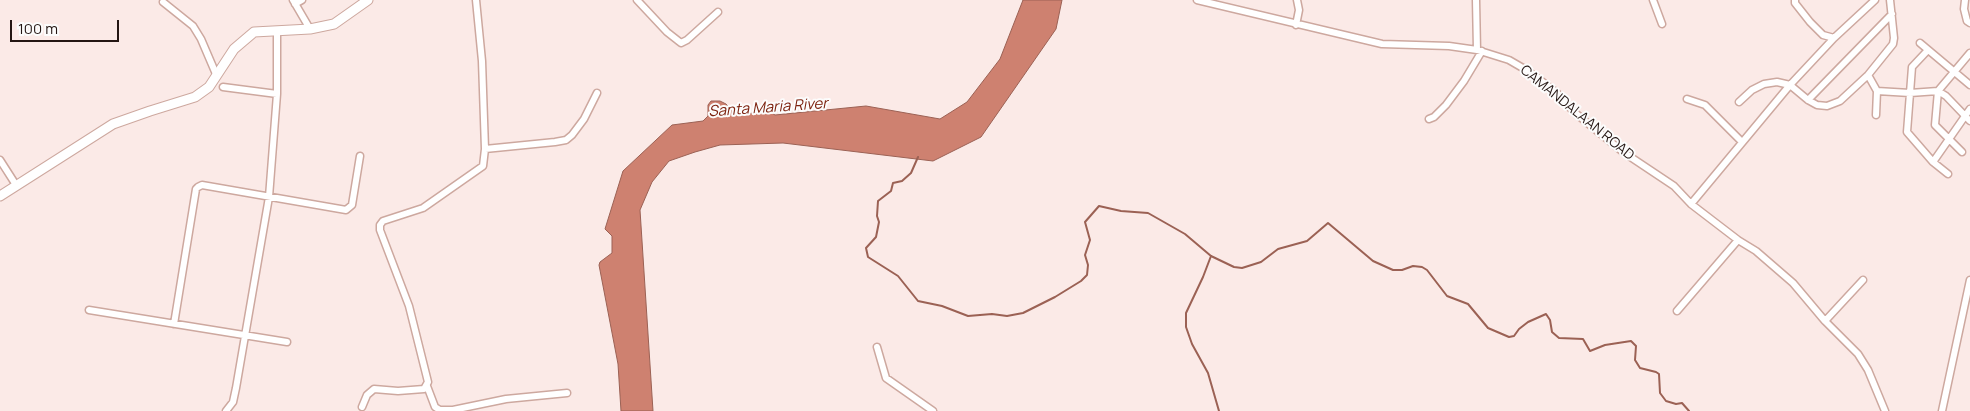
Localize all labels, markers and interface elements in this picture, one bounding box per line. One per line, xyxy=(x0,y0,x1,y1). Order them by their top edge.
scale bar xyxy=(12,10,121,42)
text: 100 m xyxy=(18,18,58,39)
street label: CAMANDALAAN ROAD xyxy=(1517,62,1637,164)
water label: Santa Maria River xyxy=(708,95,828,121)

